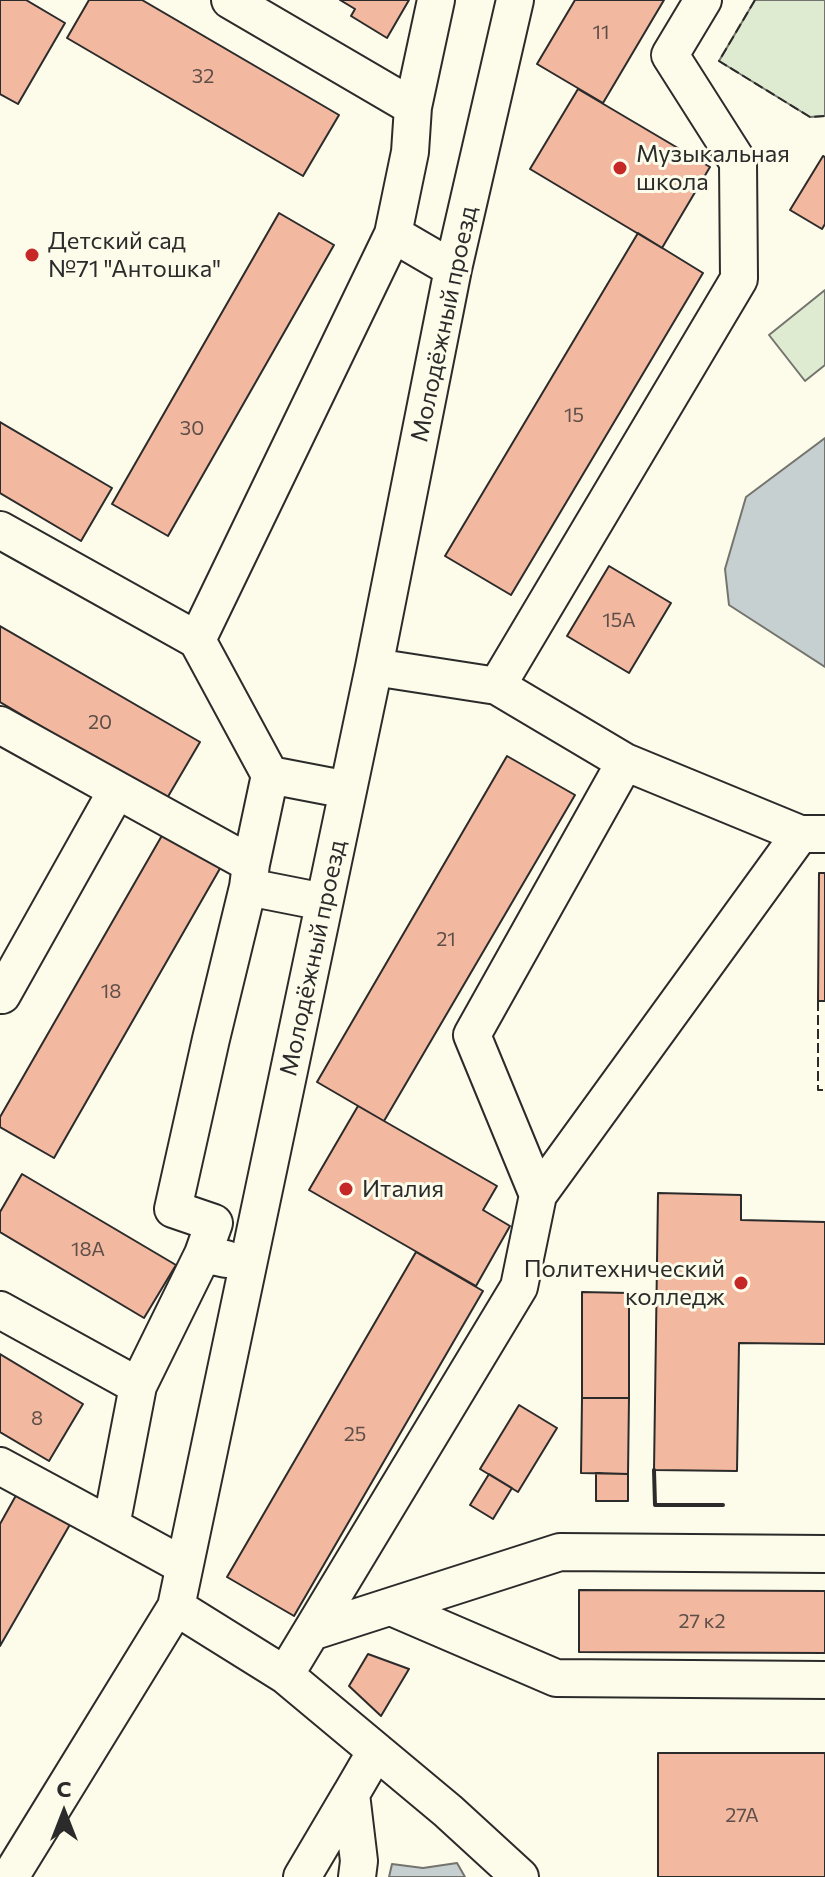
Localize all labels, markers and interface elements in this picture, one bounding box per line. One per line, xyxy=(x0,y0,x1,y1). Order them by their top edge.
house number: 11 xyxy=(592,20,610,44)
house number: 32 xyxy=(192,64,214,88)
place label: Музыкальная школа xyxy=(636,140,790,196)
marker: Музыкальная школа xyxy=(611,159,629,177)
street label: Молодёжный проезд xyxy=(405,203,483,445)
place label: Детский сад №71 "Антошка" xyxy=(48,227,221,283)
marker: Детский сад №71 "Антошка" xyxy=(23,246,41,264)
house number: 15 xyxy=(564,403,584,427)
house number: 30 xyxy=(180,416,204,440)
house number: 15А xyxy=(602,608,636,632)
house number: 20 xyxy=(88,710,112,734)
street label: Молодёжный проезд xyxy=(274,837,352,1079)
house number: 21 xyxy=(436,927,456,951)
house number: 18 xyxy=(101,979,121,1003)
place label: Италия xyxy=(362,1175,444,1203)
marker: Италия xyxy=(337,1180,355,1198)
house number: 18А xyxy=(71,1237,105,1261)
place label: Политехнический колледж xyxy=(524,1255,725,1311)
marker: Политехнический колледж xyxy=(732,1274,750,1292)
house number: 8 xyxy=(31,1406,43,1430)
house number: 25 xyxy=(344,1422,366,1446)
house number: 27 к2 xyxy=(678,1609,726,1633)
north arrow xyxy=(24,1773,104,1853)
text: С xyxy=(56,1775,72,1802)
house number: 27А xyxy=(725,1803,759,1827)

